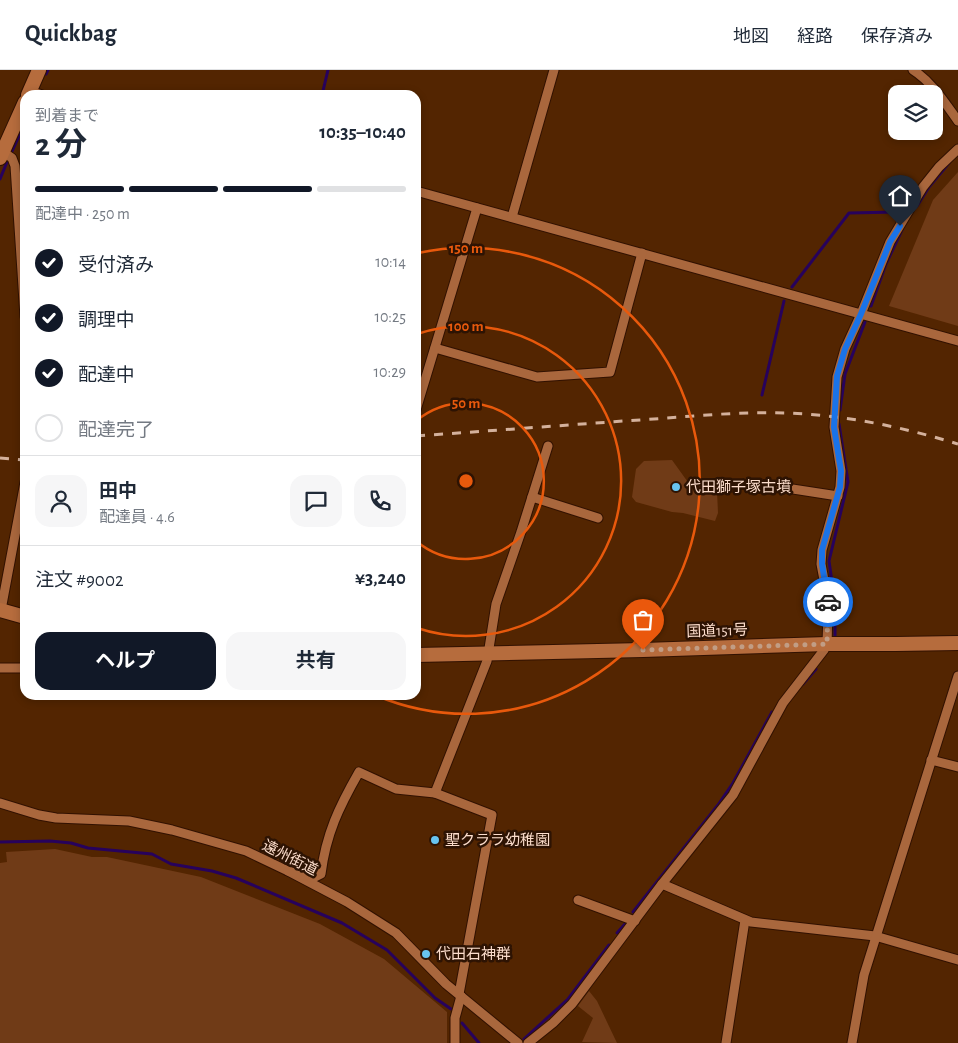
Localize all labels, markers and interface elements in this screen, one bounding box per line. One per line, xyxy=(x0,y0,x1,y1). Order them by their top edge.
text: Quickbag xyxy=(25,22,117,46)
text: 地図 xyxy=(733,28,769,46)
text: 経路 xyxy=(797,28,833,46)
text: 保存済み xyxy=(861,28,933,46)
map controls xyxy=(888,85,943,140)
button: layers xyxy=(888,85,943,140)
text: 到着まで xyxy=(35,108,99,124)
text: 10:35–10:40 xyxy=(319,123,406,142)
text: 2 分 xyxy=(35,129,87,161)
pin xyxy=(879,175,921,226)
icon: home xyxy=(886,182,914,210)
text: 配達中 · 250 m xyxy=(35,206,130,222)
text: 150 m xyxy=(449,241,483,256)
icon: check xyxy=(35,249,63,277)
text: 10:14 xyxy=(375,254,406,270)
text: 受付済み xyxy=(78,256,154,275)
icon: check xyxy=(35,304,63,332)
text: 10:25 xyxy=(374,309,406,325)
text: 調理中 xyxy=(78,311,135,330)
text: 100 m xyxy=(448,319,484,334)
icon: check xyxy=(35,359,63,387)
text: 10:29 xyxy=(374,364,406,380)
text: 配達中 xyxy=(78,366,135,385)
text: 50 m xyxy=(452,396,480,411)
text: 配達完了 xyxy=(78,421,154,440)
centre of rings xyxy=(457,472,475,490)
button: person xyxy=(35,475,87,527)
button: chat xyxy=(290,475,342,527)
button: phone xyxy=(354,475,406,527)
place label: 代田獅子塚古墳 xyxy=(686,478,791,495)
marker: 代田獅子塚古墳 xyxy=(670,481,682,493)
text: 田中 xyxy=(99,482,137,501)
text: 配達員 · 4.6 xyxy=(99,509,175,525)
text: ¥3,240 xyxy=(355,569,406,588)
text: 注文 #9002 xyxy=(35,571,124,590)
courier xyxy=(803,577,853,627)
icon: car xyxy=(814,588,842,616)
pin xyxy=(622,599,664,650)
icon: bag xyxy=(629,606,657,634)
street label: 国道151号 xyxy=(686,621,748,640)
button: ヘルプ xyxy=(35,632,216,690)
button: 共有 xyxy=(226,632,406,690)
place label: 聖クララ幼稚園 xyxy=(445,832,550,848)
marker: 聖クララ幼稚園 xyxy=(429,834,441,846)
street label: 遠州街道 xyxy=(260,836,321,878)
place label: 代田石神群 xyxy=(436,945,511,962)
marker: 代田石神群 xyxy=(420,948,432,960)

